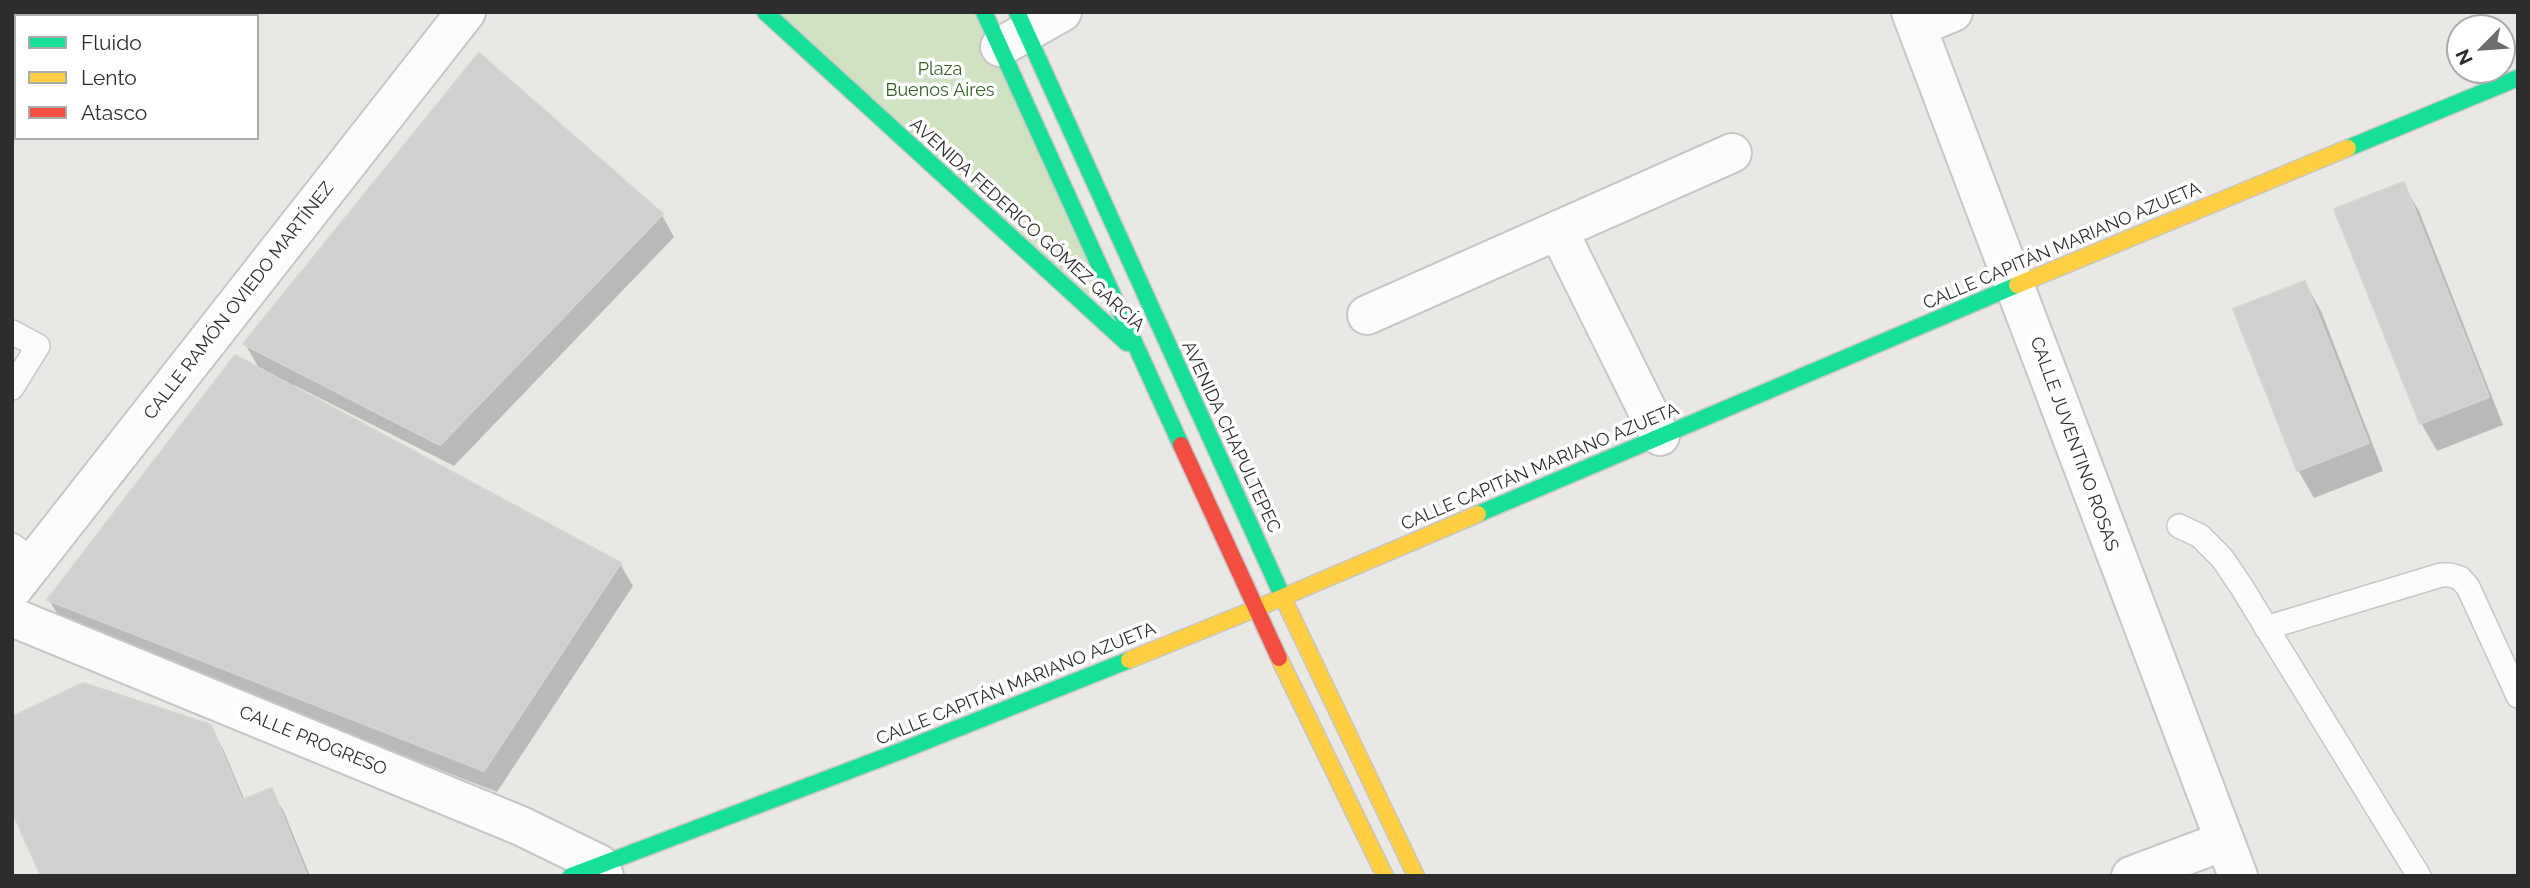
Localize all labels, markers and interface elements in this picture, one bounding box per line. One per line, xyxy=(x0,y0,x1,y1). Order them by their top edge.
legend xyxy=(14,14,259,140)
north arrow xyxy=(2446,14,2516,84)
text: Fluido xyxy=(81,30,142,55)
text: N xyxy=(2451,46,2477,68)
park label: Plaza Buenos Aires xyxy=(885,59,995,102)
text: Lento xyxy=(81,65,137,90)
text: Atasco xyxy=(81,100,147,125)
street label: AVENIDA FEDERICO GÓMEZ GARCÍA xyxy=(905,114,1149,336)
street label: CALLE RAMÓN OVIEDO MARTÍNEZ xyxy=(140,178,338,424)
street label: CALLE CAPITÁN MARIANO AZUETA xyxy=(1920,178,2204,314)
street label: CALLE JUVENTINO ROSAS xyxy=(2025,334,2123,554)
street label: AVENIDA CHAPULTEPEC xyxy=(1177,338,1285,536)
street label: CALLE CAPITÁN MARIANO AZUETA xyxy=(1398,399,1682,535)
street label: CALLE CAPITÁN MARIANO AZUETA xyxy=(873,618,1159,750)
street label: CALLE PROGRESO xyxy=(236,702,390,780)

